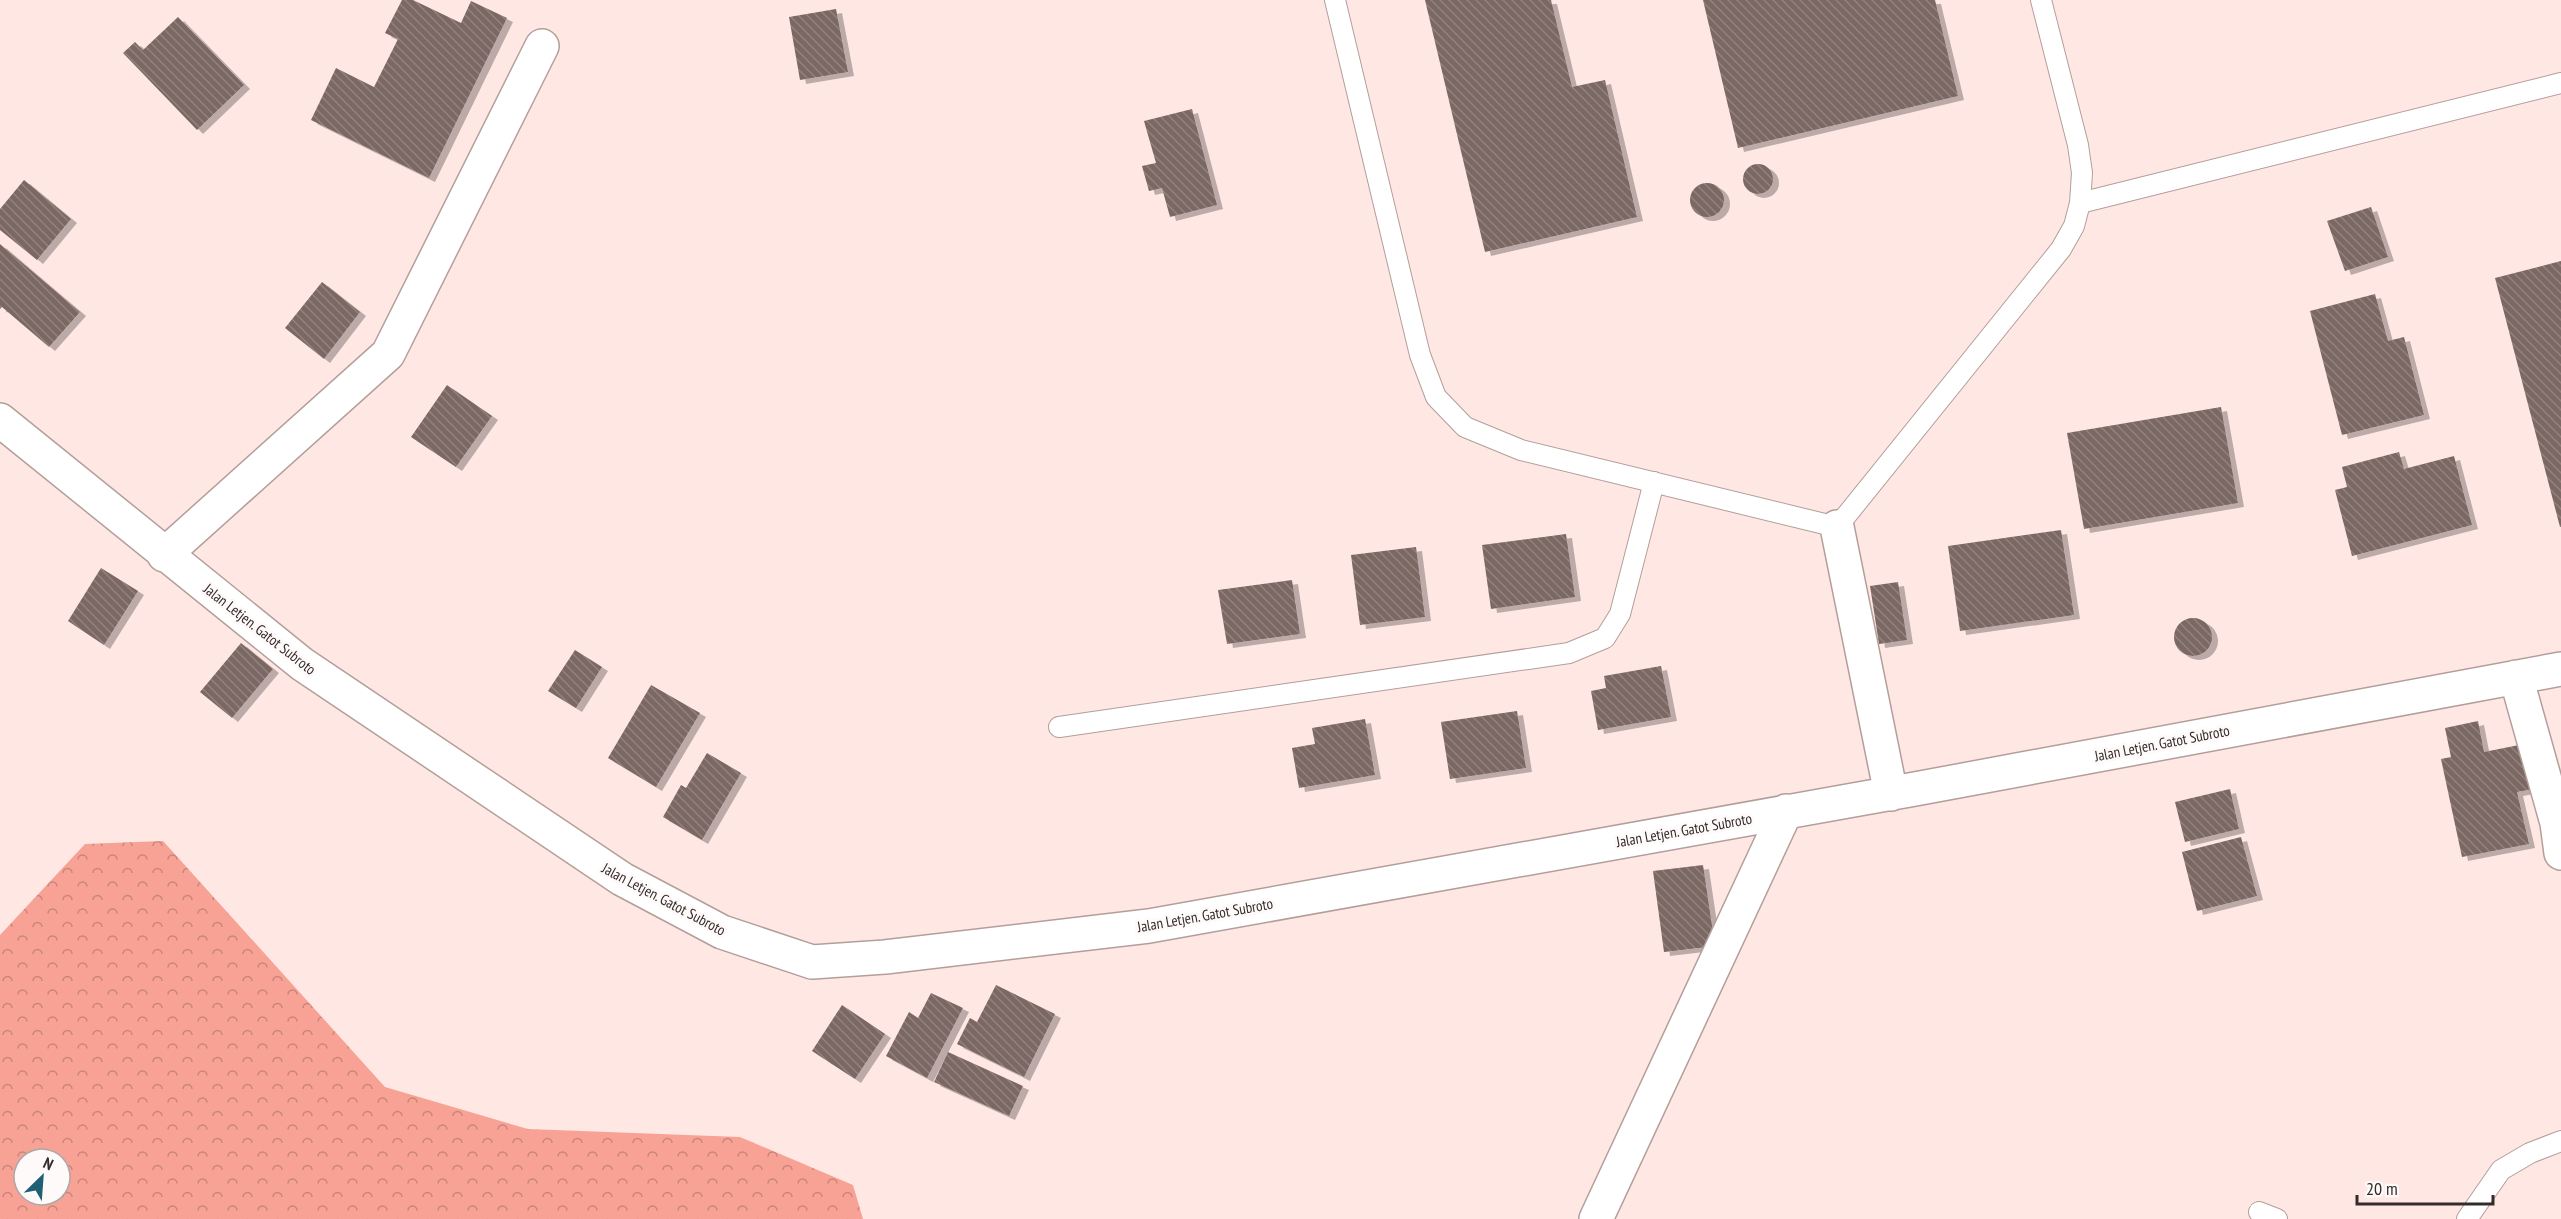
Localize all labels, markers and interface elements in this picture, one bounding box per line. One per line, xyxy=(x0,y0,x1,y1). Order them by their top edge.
street label: Jalan Letjen. Gatot Subroto xyxy=(199,579,320,679)
street label: Jalan Letjen. Gatot Subroto xyxy=(2092,721,2231,766)
street label: Jalan Letjen. Gatot Subroto xyxy=(1614,809,1753,851)
street label: Jalan Letjen. Gatot Subroto xyxy=(598,858,729,940)
street label: Jalan Letjen. Gatot Subroto xyxy=(1135,894,1274,936)
north arrow xyxy=(12,1147,72,1207)
text: N xyxy=(40,1153,56,1174)
scale bar xyxy=(2357,1168,2494,1206)
text: 20 m xyxy=(2366,1177,2398,1200)

